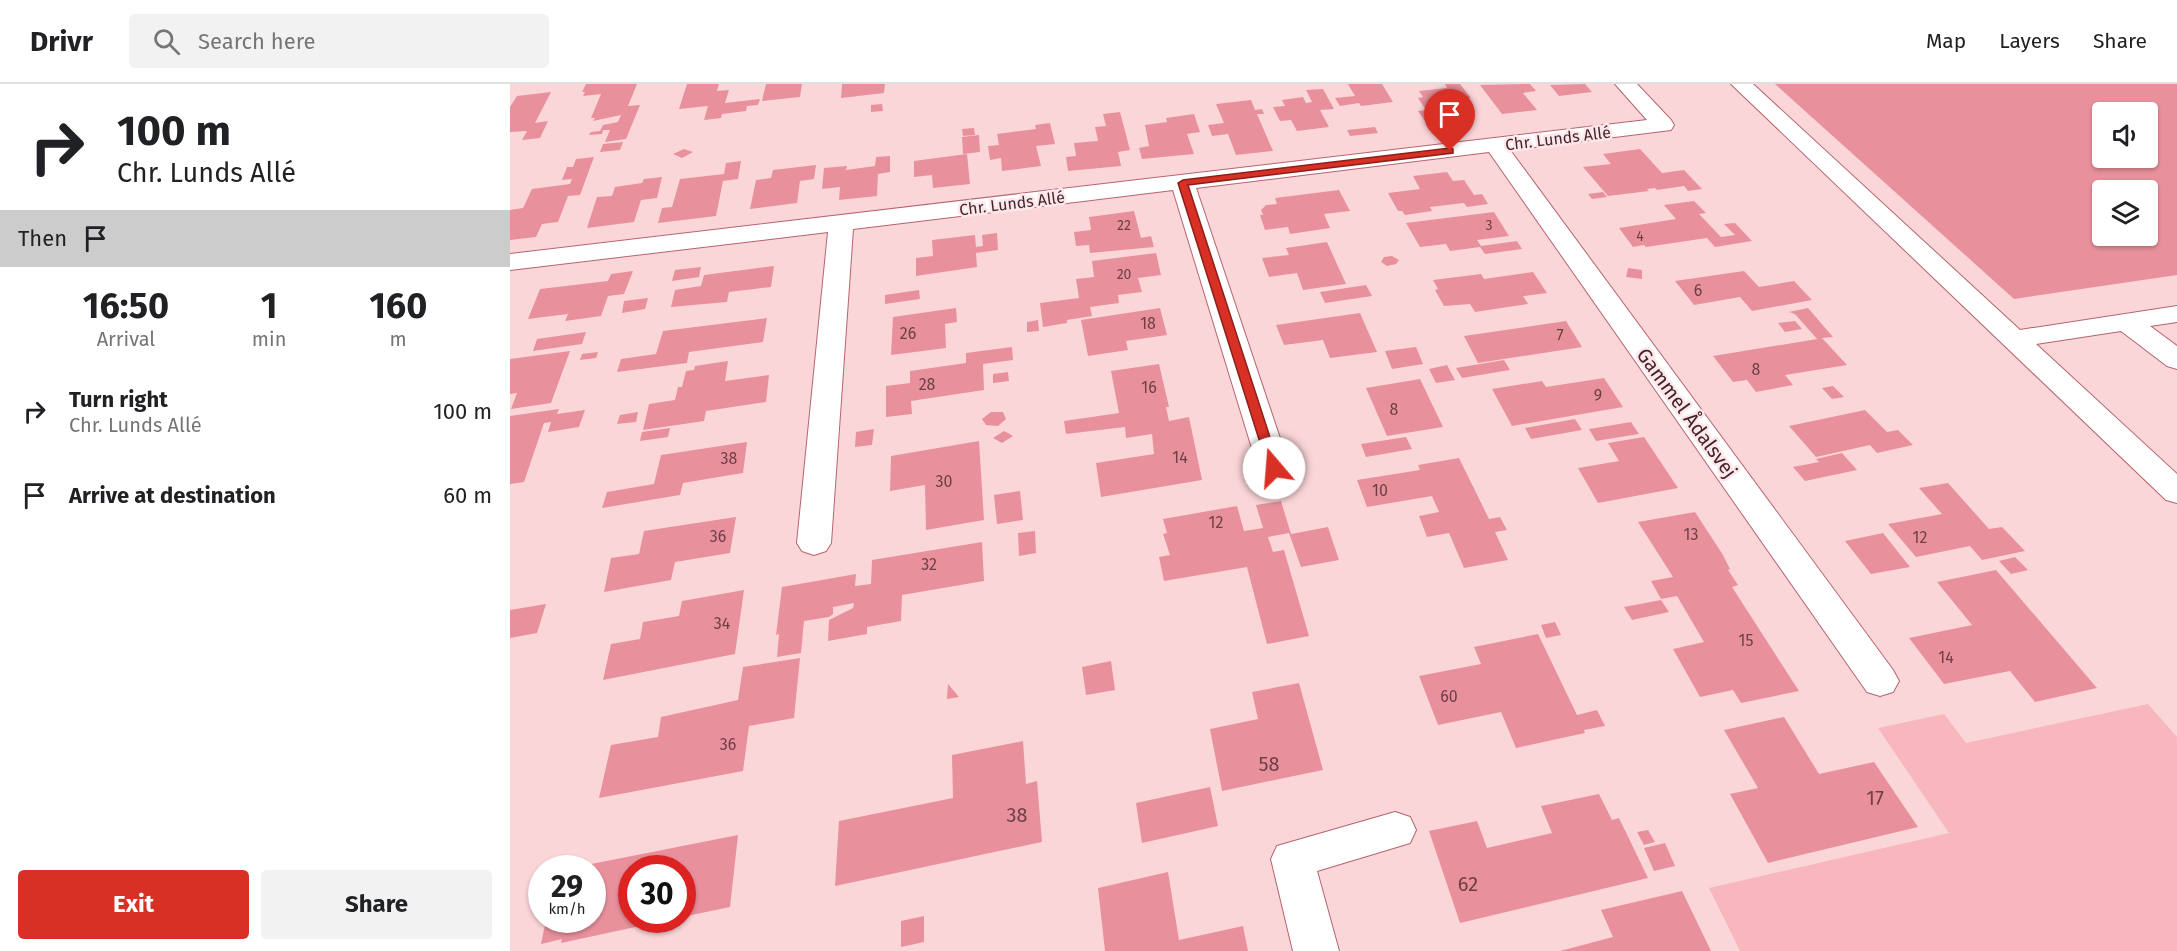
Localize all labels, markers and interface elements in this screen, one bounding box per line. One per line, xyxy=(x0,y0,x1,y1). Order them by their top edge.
search box xyxy=(129,14,549,68)
text: Drivr xyxy=(30,25,93,58)
icon: search xyxy=(150,25,183,58)
text: Search here xyxy=(198,28,315,55)
text: Map xyxy=(1926,28,1966,54)
text: Layers xyxy=(1999,28,2060,54)
text: Share xyxy=(2093,28,2147,54)
pin xyxy=(1424,89,1475,151)
icon: arrive xyxy=(1433,98,1466,131)
map controls xyxy=(2092,102,2158,246)
button: sound xyxy=(2092,102,2158,168)
text: 100 m xyxy=(117,106,231,156)
icon: right xyxy=(18,108,96,186)
street label: Chr. Lunds Allé xyxy=(1504,123,1612,154)
text: Chr. Lunds Allé xyxy=(117,157,296,189)
button: layers xyxy=(2092,180,2158,246)
street label: Chr. Lunds Allé xyxy=(958,188,1066,219)
house number: 22 xyxy=(1117,217,1131,234)
house number: 3 xyxy=(1486,217,1493,234)
icon: arrive xyxy=(79,222,112,255)
text: Then xyxy=(18,225,67,252)
house number: 4 xyxy=(1636,228,1644,245)
house number: 20 xyxy=(1117,266,1132,283)
house number: 6 xyxy=(1694,281,1702,300)
text: 16:50 xyxy=(83,284,169,328)
text: 1 xyxy=(261,284,277,328)
text: 160 xyxy=(369,284,427,328)
house number: 18 xyxy=(1140,314,1156,333)
house number: 26 xyxy=(900,324,916,343)
house number: 7 xyxy=(1556,326,1564,345)
text: Arrival xyxy=(97,327,155,351)
text: min xyxy=(252,327,286,351)
text: m xyxy=(390,327,407,351)
street label: Gammel Ådalsvej xyxy=(1632,343,1743,483)
house number: 8 xyxy=(1752,360,1761,379)
house number: 28 xyxy=(919,375,936,394)
house number: 16 xyxy=(1141,378,1157,397)
text: Turn right xyxy=(69,386,168,413)
house number: 9 xyxy=(1594,386,1602,405)
icon: right xyxy=(18,395,51,428)
text: 100 m xyxy=(433,398,492,425)
house number: 8 xyxy=(1390,400,1399,419)
text: Chr. Lunds Allé xyxy=(69,413,202,437)
position arrow xyxy=(1242,436,1306,500)
house number: 14 xyxy=(1172,448,1188,467)
house number: 38 xyxy=(721,449,738,468)
house number: 30 xyxy=(936,472,953,491)
icon: arrive xyxy=(18,479,51,512)
house number: 10 xyxy=(1372,481,1388,500)
text: Arrive at destination xyxy=(69,482,276,509)
text: 60 m xyxy=(443,482,492,509)
house number: 12 xyxy=(1209,513,1223,532)
house number: 13 xyxy=(1684,525,1698,544)
house number: 36 xyxy=(710,527,726,546)
house number: 12 xyxy=(1913,528,1927,547)
house number: 32 xyxy=(921,555,937,574)
house number: 34 xyxy=(714,614,731,633)
house number: 15 xyxy=(1739,631,1753,650)
house number: 14 xyxy=(1938,648,1954,667)
house number: 60 xyxy=(1440,687,1458,706)
house number: 36 xyxy=(720,735,736,754)
house number: 58 xyxy=(1258,752,1280,776)
house number: 17 xyxy=(1866,786,1884,810)
house number: 38 xyxy=(1007,803,1028,827)
speed limit sign: 30 xyxy=(618,855,696,933)
text: 29 xyxy=(551,869,583,905)
button: Exit xyxy=(18,870,249,939)
button: Share xyxy=(261,870,492,939)
house number: 62 xyxy=(1458,872,1478,896)
text: km/h xyxy=(548,900,586,918)

